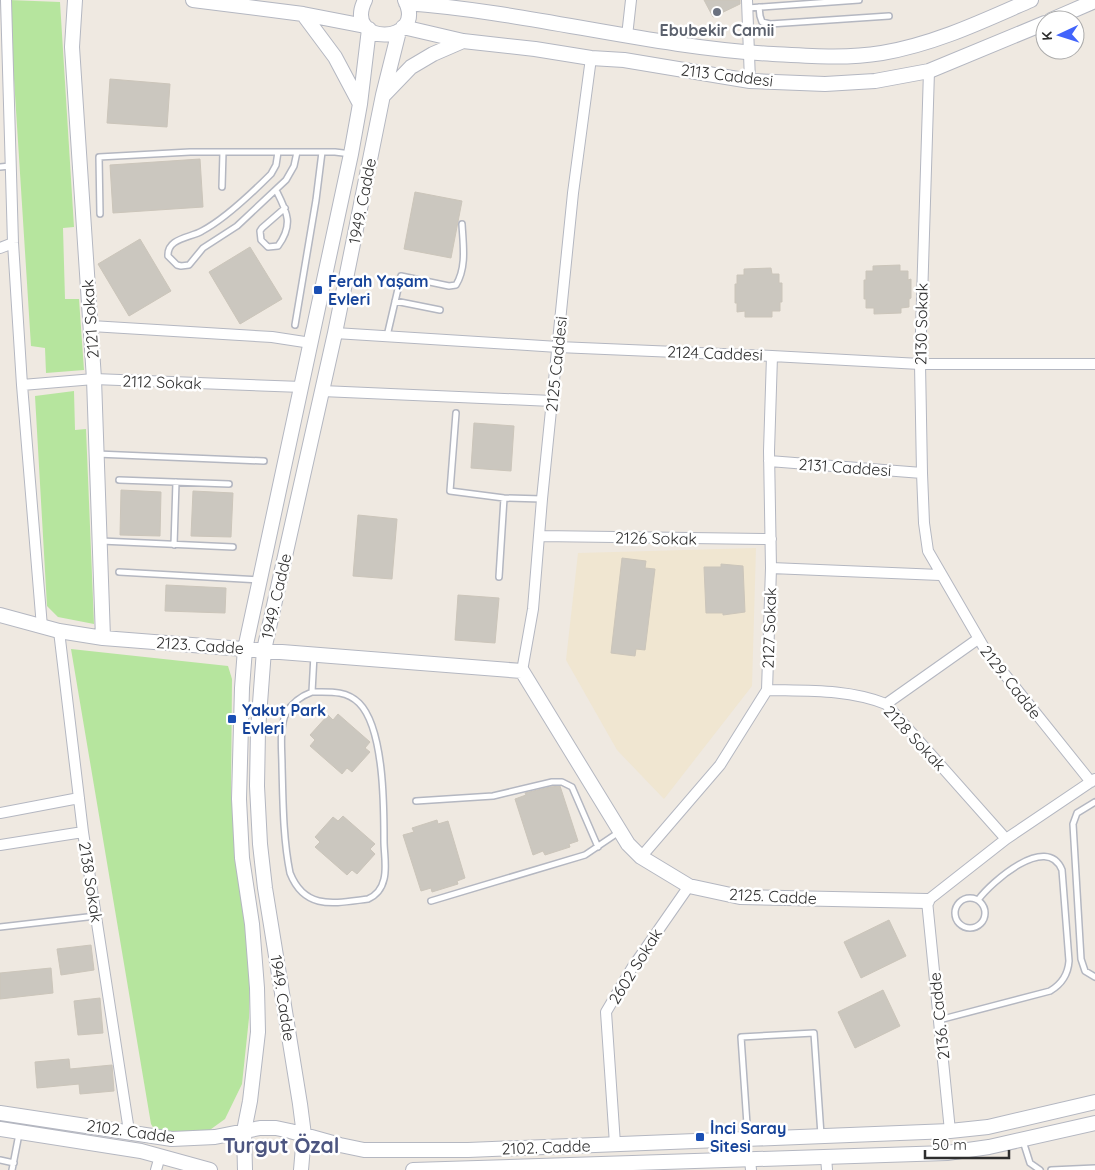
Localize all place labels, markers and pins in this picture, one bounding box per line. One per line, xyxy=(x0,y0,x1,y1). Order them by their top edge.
marker: Ebubekir Camii xyxy=(711,6,723,18)
place label: Ebubekir Camii xyxy=(660,20,774,40)
place label: Ferah Yaşam Evleri xyxy=(328,271,428,309)
marker: Ferah Yaşam Evleri xyxy=(312,284,324,296)
place label: Yakut Park Evleri xyxy=(242,700,326,738)
marker: Yakut Park Evleri xyxy=(226,713,238,725)
place label: İnci Saray Sitesi xyxy=(710,1118,786,1156)
marker: İnci Saray Sitesi xyxy=(694,1131,706,1143)

